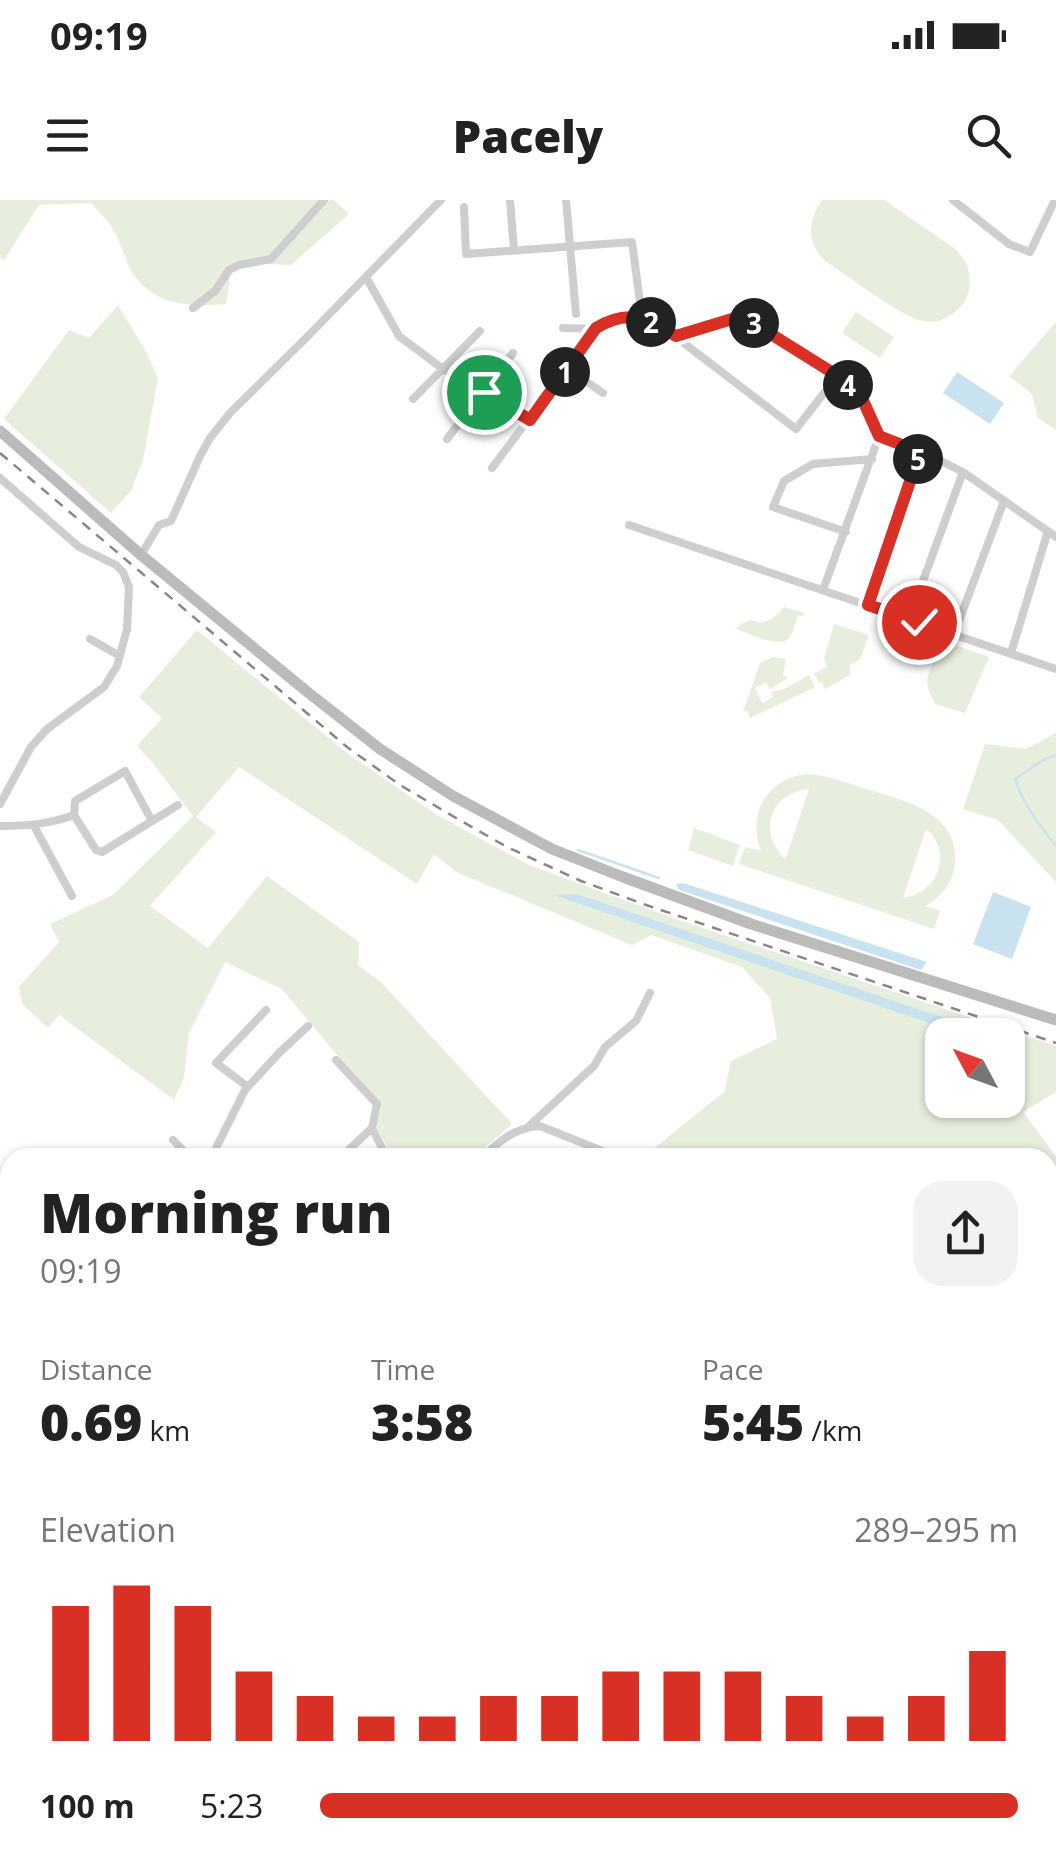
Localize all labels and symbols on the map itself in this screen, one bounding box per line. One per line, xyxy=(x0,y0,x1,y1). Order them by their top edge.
pin: 2 xyxy=(626,297,676,347)
pin: 3 xyxy=(729,298,779,348)
pin: 1 xyxy=(540,347,590,397)
pin xyxy=(442,350,527,435)
pin: 4 xyxy=(823,360,873,410)
pin: 5 xyxy=(893,434,943,484)
pin xyxy=(877,580,962,665)
north arrow xyxy=(925,1018,1025,1118)

